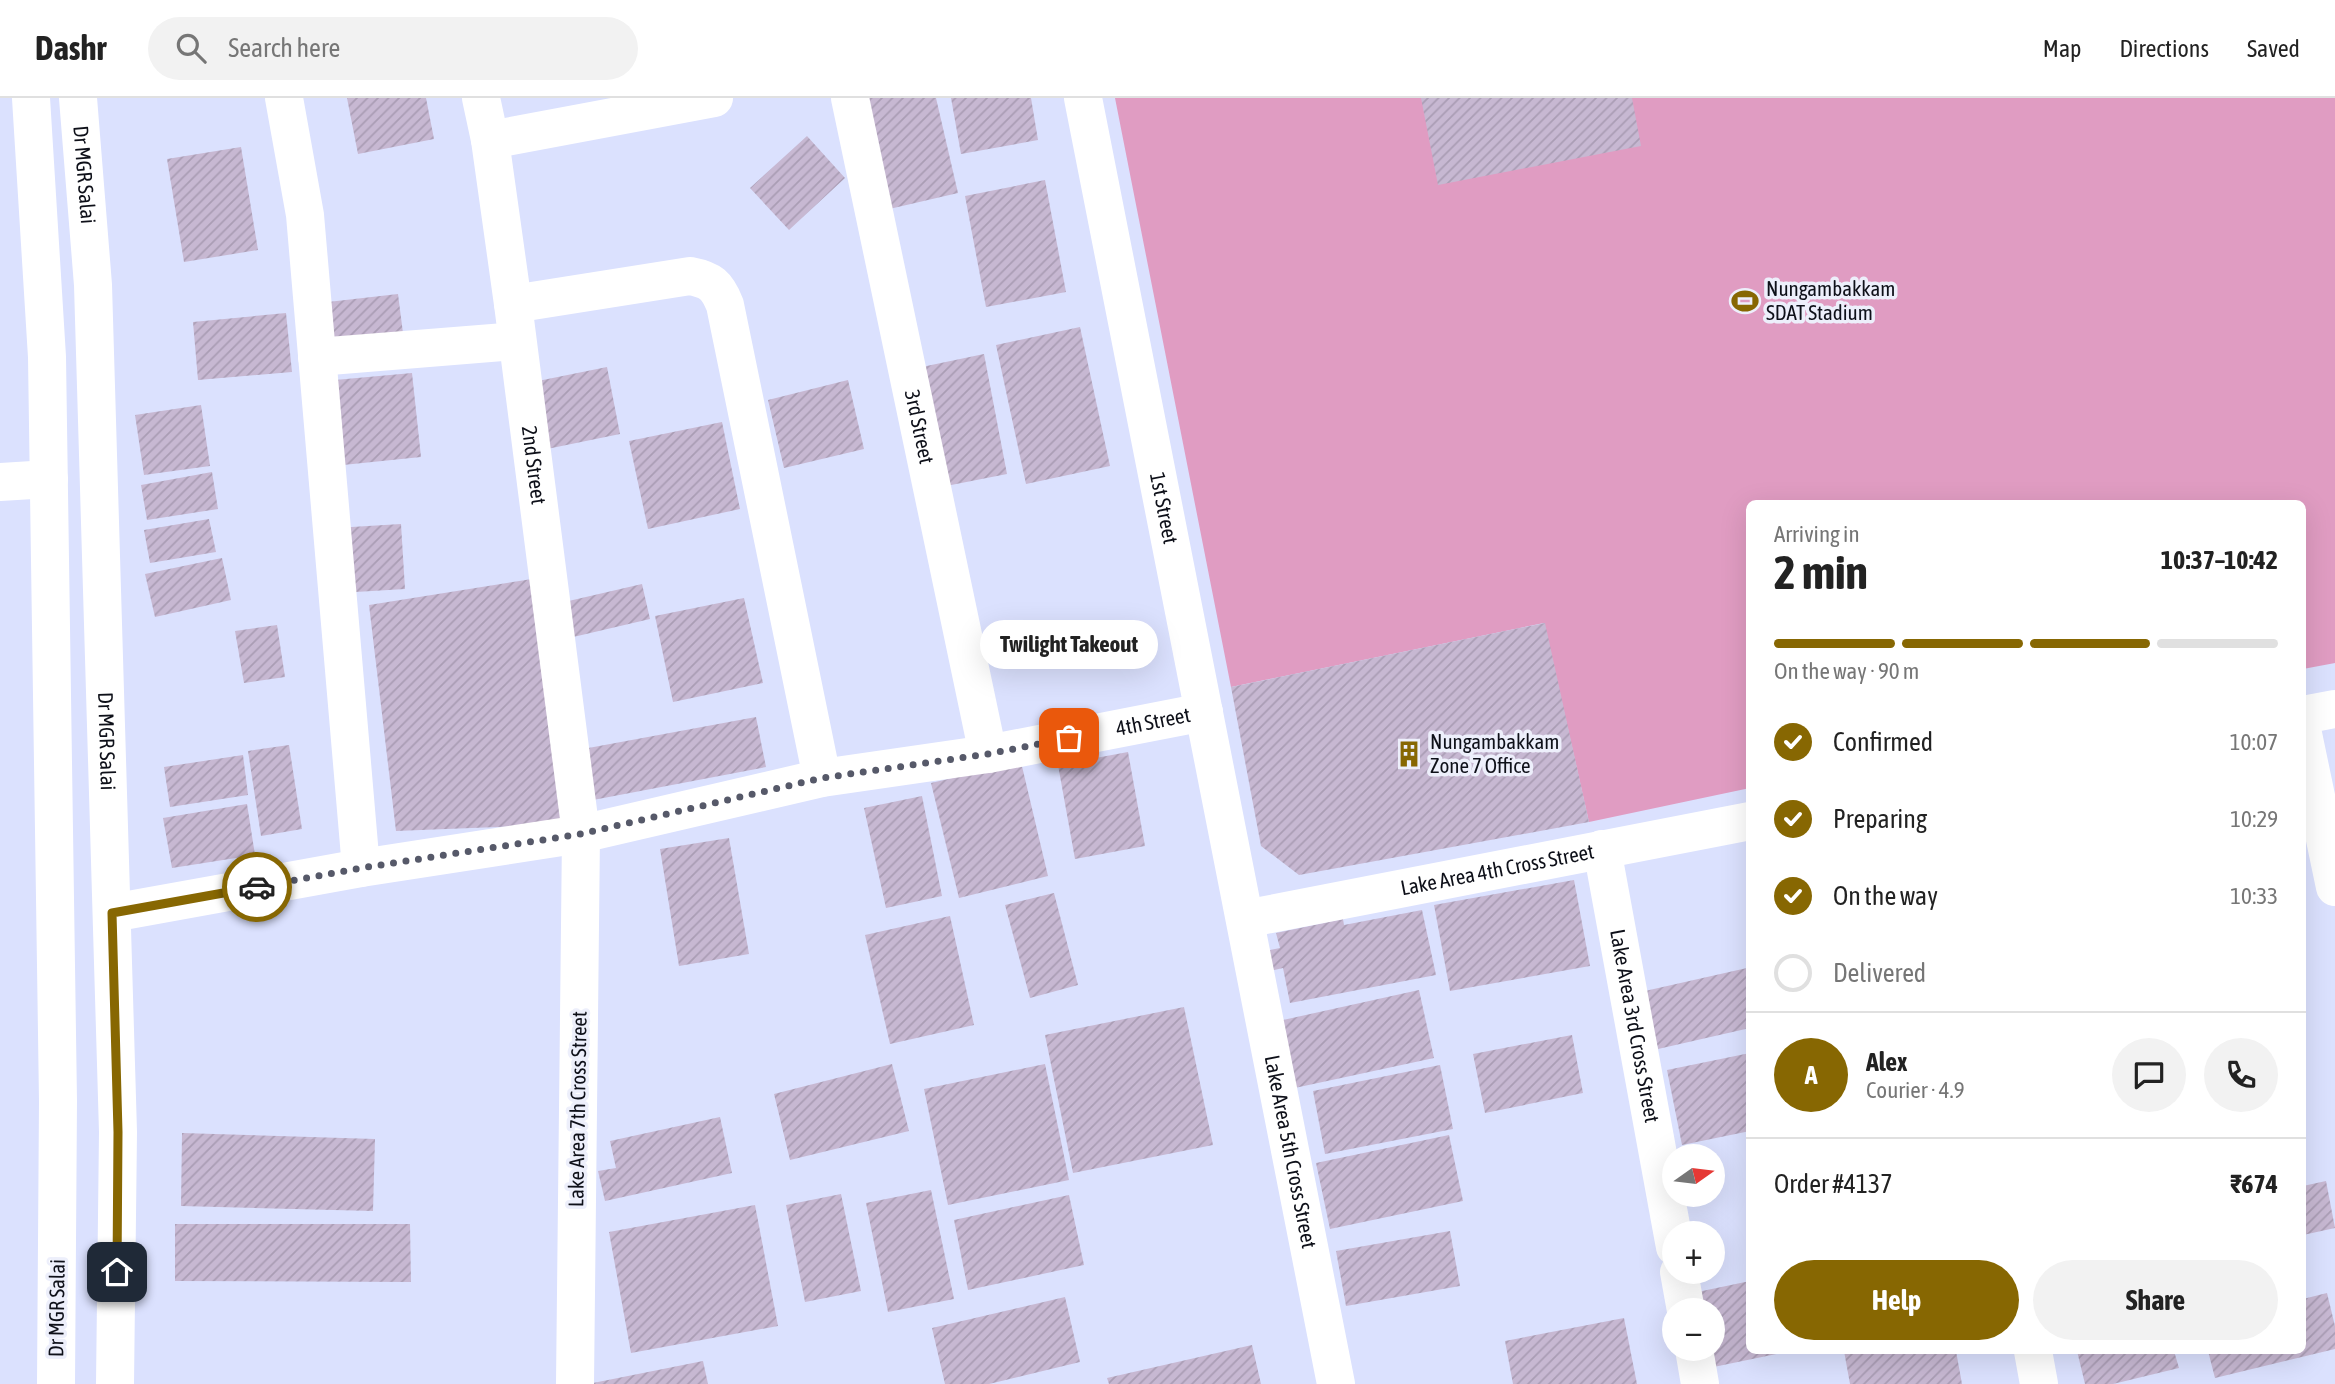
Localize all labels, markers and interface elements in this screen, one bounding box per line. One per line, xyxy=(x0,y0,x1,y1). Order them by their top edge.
search box xyxy=(148,17,638,80)
text: Dashr xyxy=(35,29,106,67)
icon: search xyxy=(172,29,210,67)
text: Search here xyxy=(228,33,340,63)
text: Map xyxy=(2043,35,2081,62)
text: Directions xyxy=(2119,35,2209,62)
text: Saved xyxy=(2247,35,2300,62)
street label: Dr MGR Salai xyxy=(69,125,101,225)
place label: Nungambakkam SDAT Stadium xyxy=(1766,276,1895,324)
sports icon: Nungambakkam SDAT Stadium xyxy=(1730,286,1760,316)
street label: 3rd Street xyxy=(901,387,940,466)
street label: 2nd Street xyxy=(518,424,552,506)
street label: 1st Street xyxy=(1146,470,1183,546)
text: Arriving in xyxy=(1774,521,1860,547)
text: 10:37–10:42 xyxy=(2161,545,2278,575)
text: 2 min xyxy=(1774,546,1868,599)
callout: Twilight Takeout xyxy=(980,619,1158,668)
text: Twilight Takeout xyxy=(1000,631,1138,657)
text: On the way · 90 m xyxy=(1774,658,1919,684)
street label: Dr MGR Salai xyxy=(94,692,121,791)
street label: 4th Street xyxy=(1114,702,1192,740)
pin xyxy=(1039,708,1099,768)
icon: bag xyxy=(1050,719,1088,757)
icon: check xyxy=(1774,723,1812,761)
text: Confirmed xyxy=(1833,727,1933,757)
place label: Nungambakkam Zone 7 Office xyxy=(1430,729,1559,777)
text: 10:07 xyxy=(2230,729,2278,755)
building icon: Nungambakkam Zone 7 Office xyxy=(1394,739,1424,769)
icon: check xyxy=(1774,800,1812,838)
text: Preparing xyxy=(1833,804,1927,834)
text: 10:29 xyxy=(2230,806,2278,832)
street label: Lake Area 4th Cross Street xyxy=(1398,839,1596,900)
courier xyxy=(222,852,292,922)
icon: car xyxy=(238,868,276,906)
icon: check xyxy=(1774,877,1812,915)
text: On the way xyxy=(1833,881,1938,911)
text: 10:33 xyxy=(2230,883,2278,909)
street label: Lake Area 3rd Cross Street xyxy=(1606,927,1665,1125)
text: Delivered xyxy=(1833,958,1926,988)
street label: Lake Area 7th Cross Street xyxy=(563,1011,591,1207)
button: chat xyxy=(2112,1038,2186,1112)
button: phone xyxy=(2204,1038,2278,1112)
text: Alex xyxy=(1866,1047,1907,1077)
street label: Lake Area 5th Cross Street xyxy=(1261,1053,1322,1250)
text: A xyxy=(1805,1060,1817,1090)
text: Courier · 4.9 xyxy=(1866,1077,1965,1103)
north arrow xyxy=(1662,1144,1726,1208)
map controls xyxy=(1662,1144,1725,1361)
text: Order #4137 xyxy=(1774,1169,1893,1199)
text: ₹674 xyxy=(2230,1169,2278,1199)
button: + xyxy=(1662,1221,1725,1284)
pin xyxy=(87,1242,147,1302)
icon: home xyxy=(98,1253,136,1291)
street label: Dr MGR Salai xyxy=(43,1259,69,1357)
button: Help xyxy=(1774,1260,2019,1340)
button: Share xyxy=(2033,1260,2278,1340)
button: − xyxy=(1662,1298,1725,1361)

